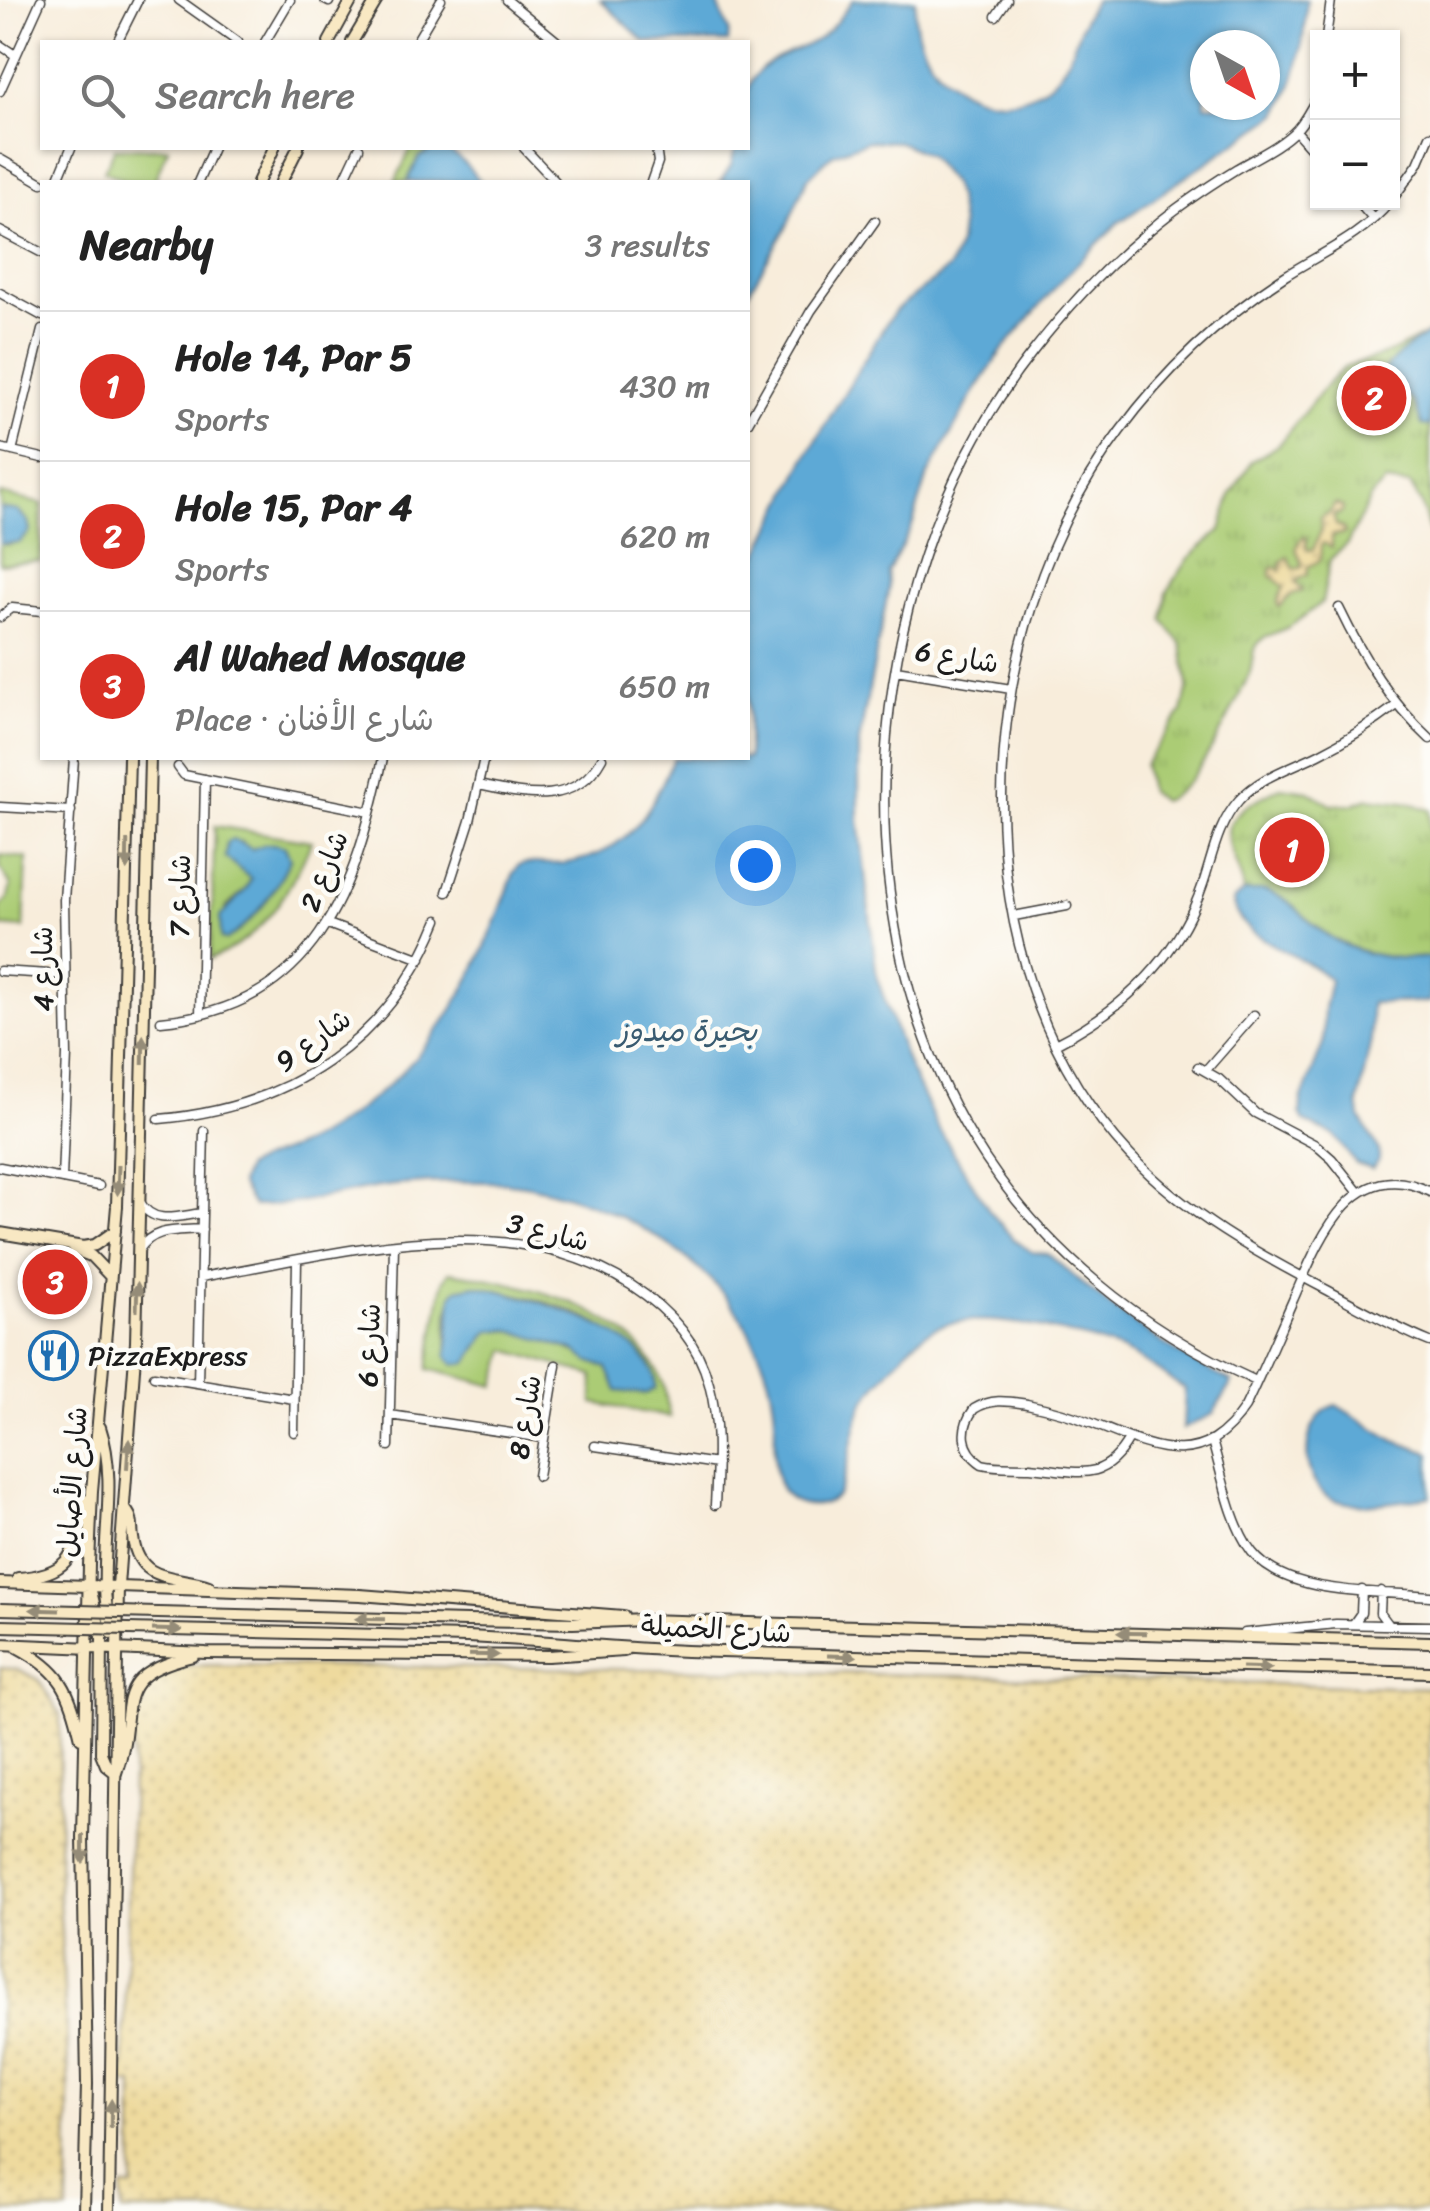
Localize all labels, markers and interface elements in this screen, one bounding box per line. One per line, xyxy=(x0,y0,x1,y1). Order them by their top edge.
north arrow xyxy=(1190,30,1280,120)
map controls xyxy=(1310,30,1400,210)
button: + xyxy=(1310,30,1400,120)
search box xyxy=(40,40,750,150)
text: Search here xyxy=(155,62,355,129)
icon: search xyxy=(75,68,130,123)
button: − xyxy=(1310,120,1400,210)
text: Nearby xyxy=(80,208,213,282)
text: 3 results xyxy=(585,217,710,274)
text: Hole 14, Par 5 xyxy=(175,324,412,391)
text: 1 xyxy=(106,358,119,415)
text: 430 m xyxy=(619,358,710,415)
pin: 2 xyxy=(1342,360,1406,436)
text: Sports xyxy=(175,391,269,448)
text: Hole 15, Par 4 xyxy=(175,474,412,541)
text: 2 xyxy=(103,508,122,565)
text: 620 m xyxy=(620,508,710,565)
text: Sports xyxy=(175,541,269,598)
text: Al Wahed Mosque xyxy=(175,624,466,691)
street label: شارع 6 xyxy=(912,626,1002,688)
text: 3 xyxy=(104,658,121,715)
text: 650 m xyxy=(619,658,710,715)
text: Place · شارع الأفنان xyxy=(175,691,434,748)
pin: 1 xyxy=(1260,812,1324,888)
street label: شارع 2 xyxy=(286,823,362,919)
one-way arrow xyxy=(118,839,134,871)
your location xyxy=(730,840,781,891)
street label: شارع 7 xyxy=(155,854,205,938)
street label: شارع 4 xyxy=(18,926,68,1012)
street label: شارع 9 xyxy=(264,995,362,1085)
water label: بحيرة ميدوز xyxy=(613,1004,758,1058)
one-way arrow xyxy=(135,1034,151,1066)
one-way arrow xyxy=(110,1164,126,1196)
street label: شارع 3 xyxy=(502,1198,594,1266)
pin: 3 xyxy=(22,1244,88,1320)
one-way arrow xyxy=(130,1281,146,1313)
street label: شارع 6 xyxy=(343,1302,395,1388)
restaurant icon: PizzaExpress xyxy=(27,1329,79,1381)
place label: PizzaExpress xyxy=(88,1331,247,1380)
street label: شارع 8 xyxy=(494,1371,556,1463)
street label: شارع الأصايل xyxy=(42,1405,102,1559)
one-way arrow xyxy=(120,1438,136,1470)
street label: شارع الخميلة xyxy=(640,1601,792,1657)
one-way arrow xyxy=(28,1602,60,1618)
one-way arrow xyxy=(353,1610,385,1626)
one-way arrow xyxy=(152,1623,184,1639)
one-way arrow xyxy=(1116,1624,1148,1640)
one-way arrow xyxy=(468,1647,500,1663)
one-way arrow xyxy=(826,1649,858,1665)
one-way arrow xyxy=(1241,1660,1273,1676)
one-way arrow xyxy=(75,1833,91,1865)
one-way arrow xyxy=(104,2097,120,2129)

